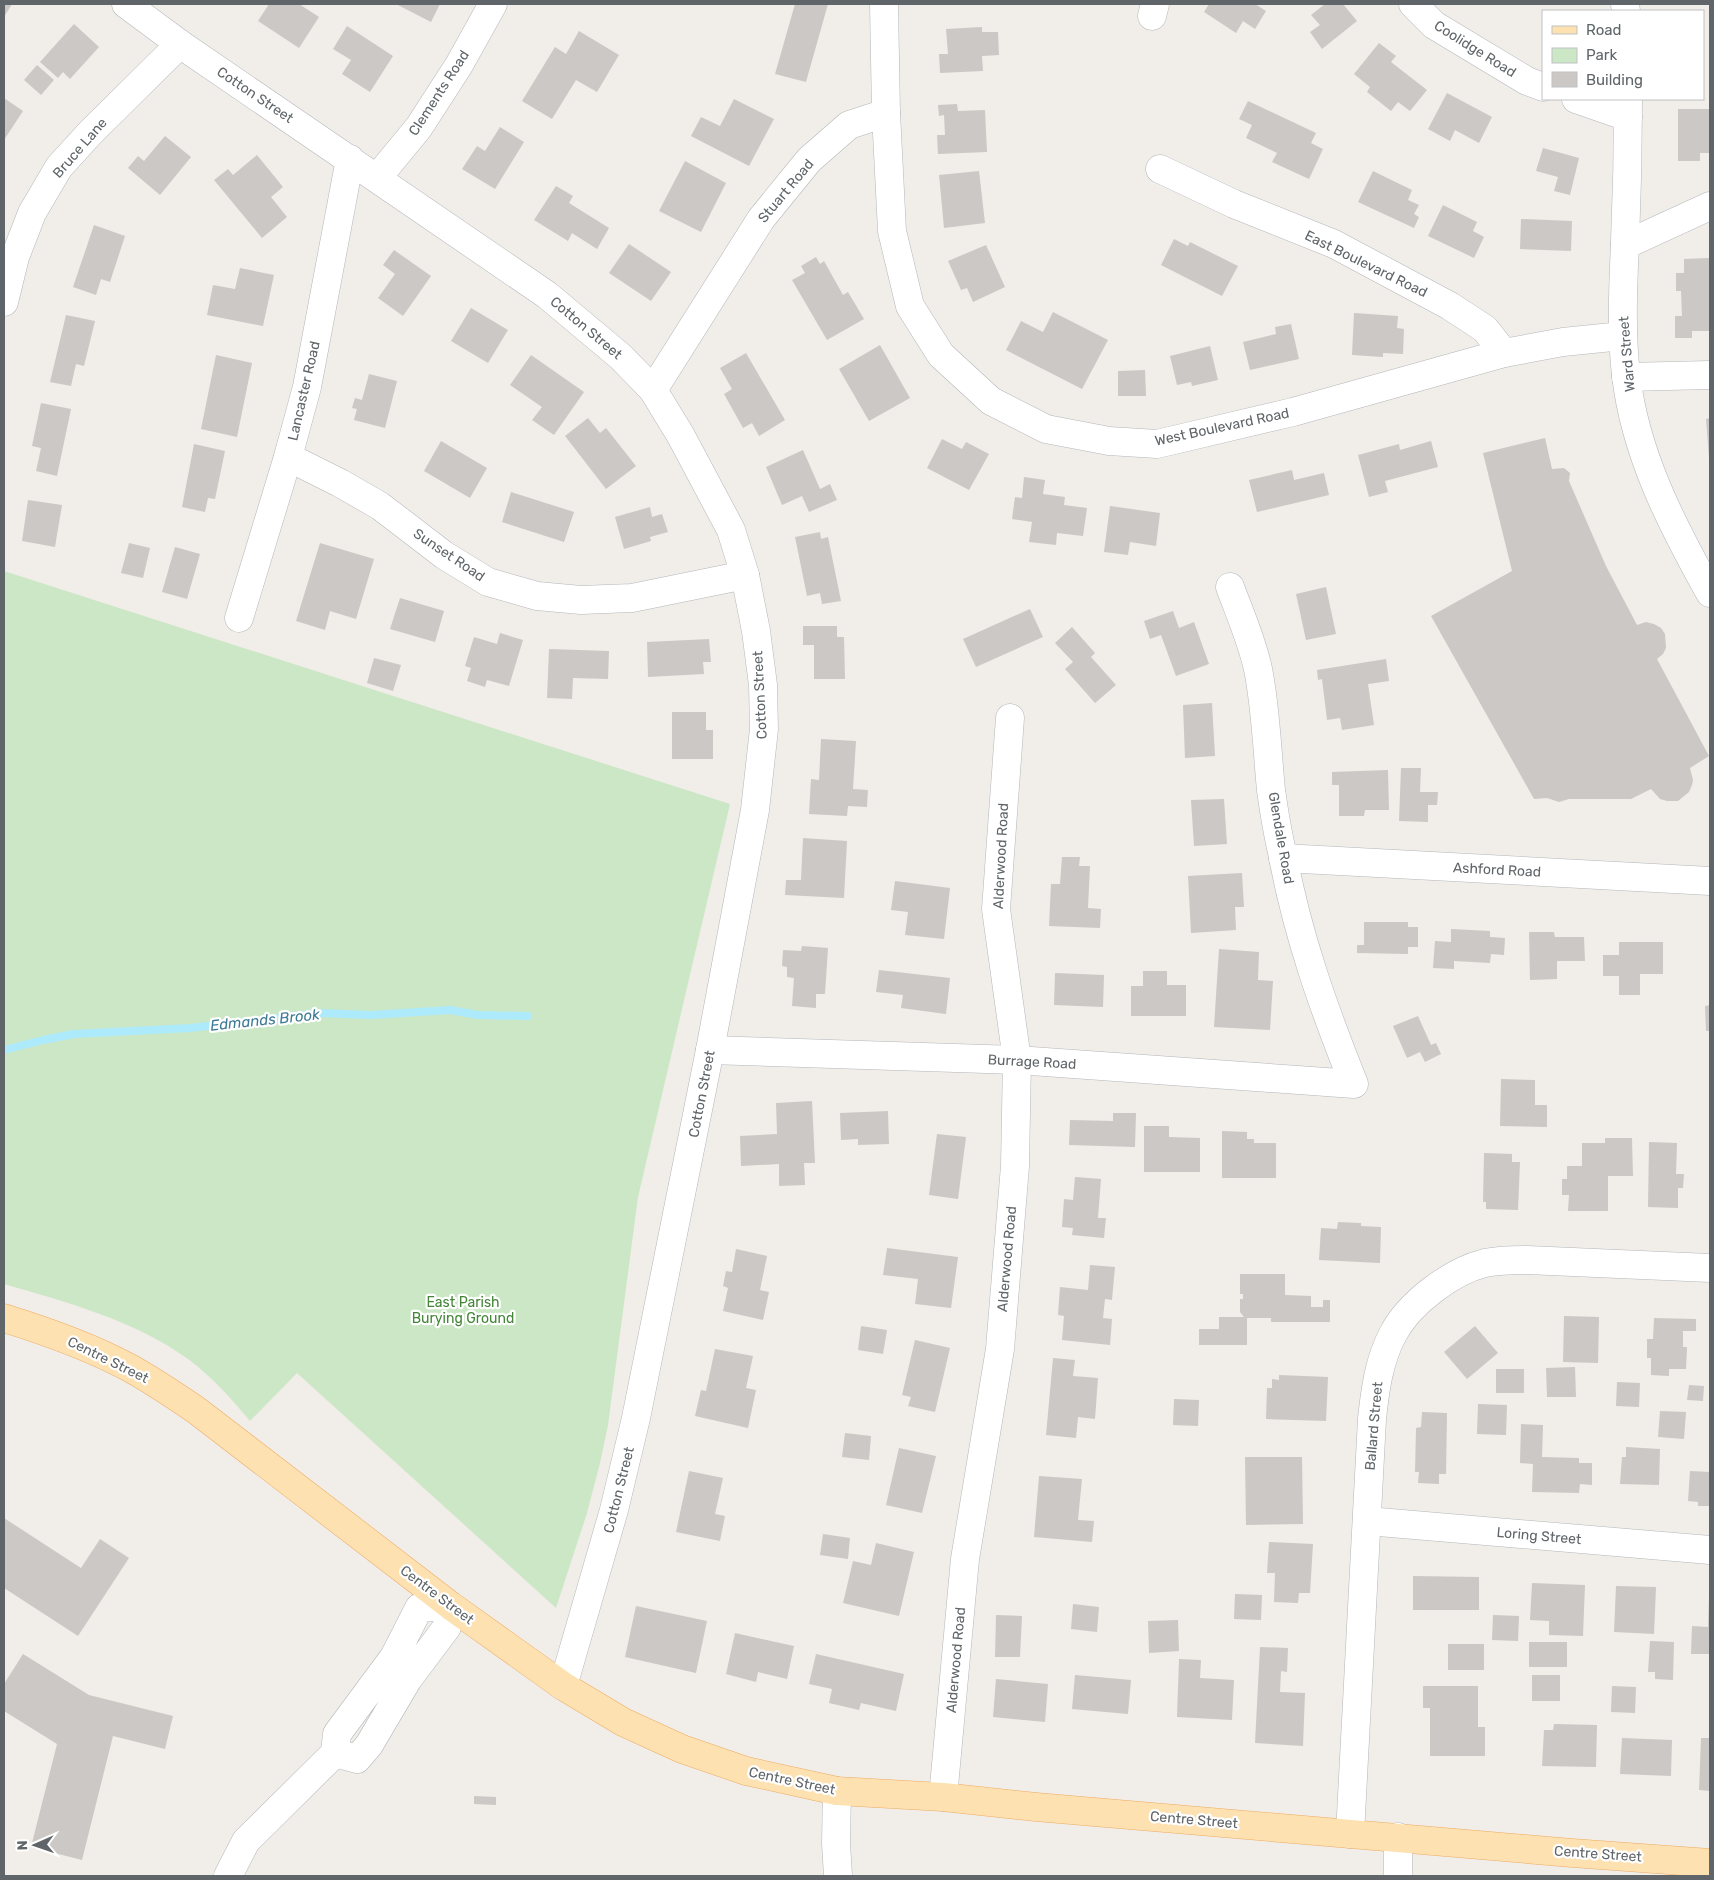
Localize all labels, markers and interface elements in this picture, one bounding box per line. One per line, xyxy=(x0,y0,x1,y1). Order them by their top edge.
legend xyxy=(1542,10,1704,100)
street label: Coolidge Road xyxy=(1431,17,1519,81)
text: Road xyxy=(1586,21,1622,39)
text: Park xyxy=(1586,46,1617,64)
street label: Clements Road xyxy=(405,47,473,139)
street label: Cotton Street xyxy=(213,63,297,127)
text: Building xyxy=(1586,71,1643,89)
street label: Bruce Lane xyxy=(49,114,111,182)
street label: Stuart Road xyxy=(755,156,817,226)
street label: East Boulevard Road xyxy=(1302,227,1430,301)
street label: Cotton Street xyxy=(547,293,626,363)
street label: Ward Street xyxy=(1615,315,1639,393)
street label: Lancaster Road xyxy=(284,340,324,442)
street label: West Boulevard Road xyxy=(1153,404,1291,450)
street label: Sunset Road xyxy=(410,525,488,585)
street label: Cotton Street xyxy=(749,650,771,740)
street label: Glendale Road xyxy=(1265,791,1297,885)
street label: Alderwood Road xyxy=(990,802,1012,910)
street label: Ashford Road xyxy=(1452,859,1542,881)
water label: Edmands Brook xyxy=(209,1005,321,1035)
street label: Cotton Street xyxy=(685,1048,719,1139)
street label: Burrage Road xyxy=(987,1051,1077,1073)
street label: Alderwood Road xyxy=(994,1205,1020,1313)
park label: East Parish Burying Ground xyxy=(412,1294,514,1327)
street label: Centre Street xyxy=(65,1333,152,1387)
street label: Ballard Street xyxy=(1362,1380,1386,1471)
street label: Cotton Street xyxy=(600,1444,638,1535)
street label: Loring Street xyxy=(1496,1524,1583,1548)
street label: Centre Street xyxy=(397,1562,478,1629)
street label: Alderwood Road xyxy=(943,1606,969,1714)
street label: Centre Street xyxy=(747,1764,837,1799)
street label: Centre Street xyxy=(1149,1808,1239,1832)
north arrow xyxy=(10,1820,60,1870)
text: N xyxy=(14,1840,31,1851)
street label: Centre Street xyxy=(1554,1842,1643,1866)

